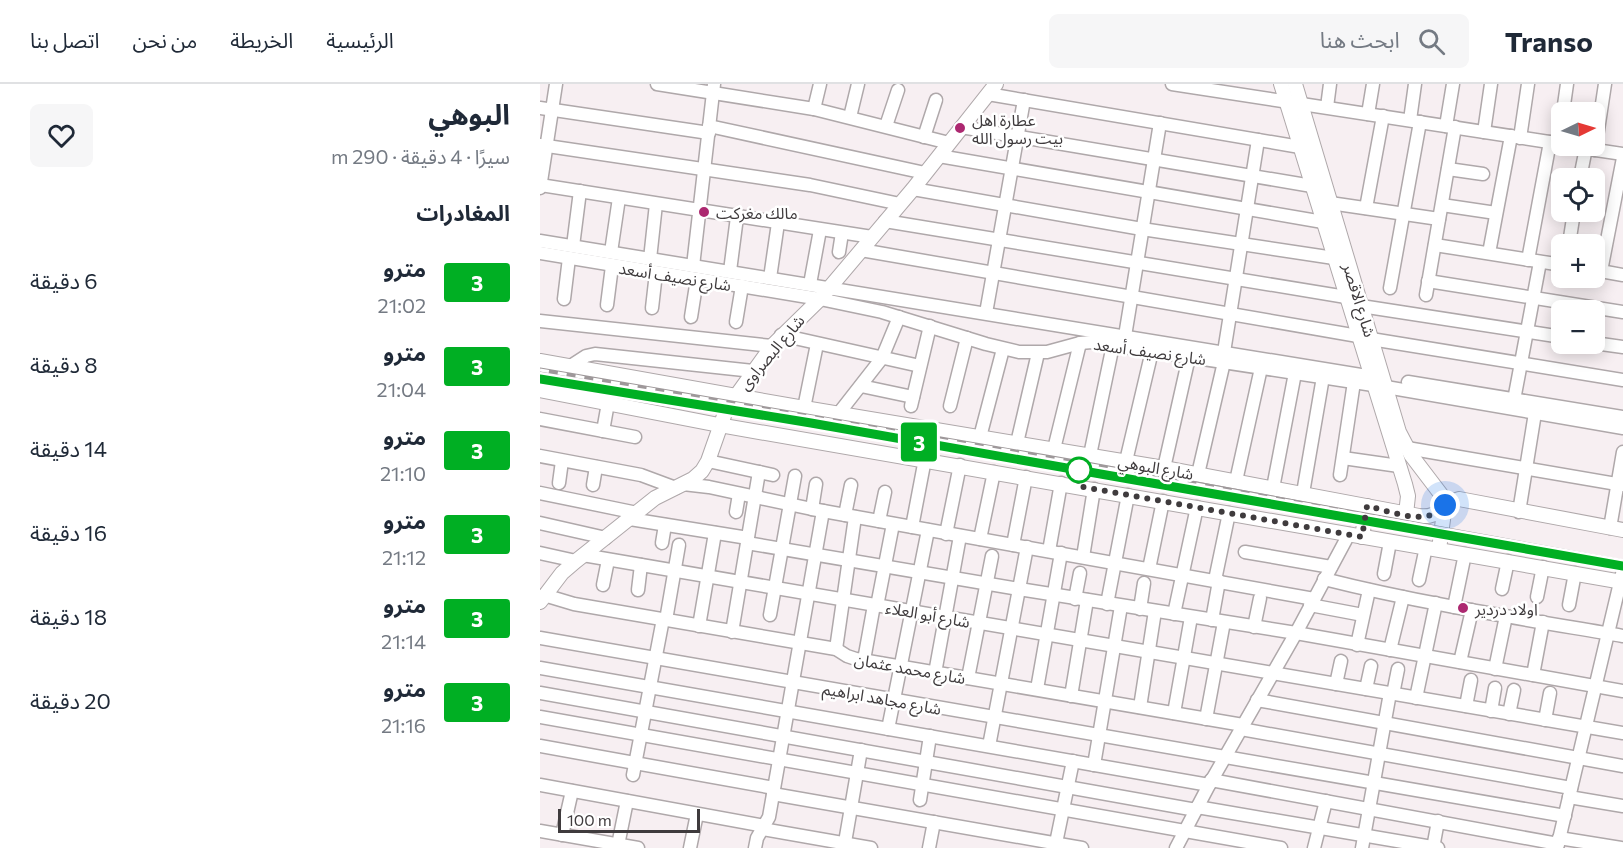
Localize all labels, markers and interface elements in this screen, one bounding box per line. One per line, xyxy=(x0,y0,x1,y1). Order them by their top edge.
search box xyxy=(1049,14,1469,68)
text: Transo xyxy=(1505,24,1593,58)
icon: search xyxy=(1415,25,1448,58)
text: ابحث هنا xyxy=(1320,26,1400,53)
text: اتصل بنا xyxy=(30,27,100,52)
text: من نحن xyxy=(133,27,197,52)
text: الخريطة xyxy=(230,27,293,52)
text: الرئيسية xyxy=(326,27,394,52)
text: البوهي xyxy=(428,97,510,131)
north arrow xyxy=(1551,102,1605,156)
map controls xyxy=(1551,102,1605,354)
button: heart xyxy=(30,104,93,167)
place label: عطارة اهل بيت رسول الله xyxy=(972,110,1063,149)
marker: عطارة اهل بيت رسول الله xyxy=(953,121,967,135)
text: سيرًا · 4 دقيقة · 290 m xyxy=(331,144,510,168)
button: locate xyxy=(1551,168,1605,222)
text: المغادرات xyxy=(416,199,510,226)
place label: مالك مغركت xyxy=(716,203,798,223)
marker: مالك مغركت xyxy=(697,205,711,219)
button: + xyxy=(1551,234,1605,288)
text: مترو xyxy=(383,255,426,282)
street label: شارع نصيف أسعد xyxy=(617,258,733,298)
street label: شارع الاقصر xyxy=(1336,260,1380,340)
text: 6 دقيقة xyxy=(30,267,98,294)
text: 3 xyxy=(471,270,483,295)
text: 21:02 xyxy=(378,293,426,317)
button: − xyxy=(1551,300,1605,354)
street label: شارع البصراوى xyxy=(734,311,811,396)
street label: شارع نصيف أسعد xyxy=(1092,334,1208,372)
text: مترو xyxy=(383,339,426,366)
text: 8 دقيقة xyxy=(30,351,98,378)
text: 3 xyxy=(471,354,483,379)
text: 21:04 xyxy=(377,377,426,401)
line badge: 3 xyxy=(900,422,938,462)
text: مترو xyxy=(383,423,426,450)
text: 3 xyxy=(913,430,925,455)
text: 14 دقيقة xyxy=(30,435,107,462)
text: 3 xyxy=(471,438,483,463)
street label: شارع البوهي xyxy=(1116,451,1195,487)
unlabelled marker xyxy=(1066,457,1092,483)
text: 21:10 xyxy=(380,461,426,485)
your location xyxy=(1430,490,1460,520)
text: مترو xyxy=(383,507,426,534)
text: 16 دقيقة xyxy=(30,519,107,546)
text: 3 xyxy=(471,522,483,547)
text: 21:12 xyxy=(382,545,426,569)
text: مترو xyxy=(383,591,426,618)
street label: شارع أبو العلاء xyxy=(884,597,972,635)
place label: اولاد دردير xyxy=(1474,599,1538,619)
marker: اولاد دردير xyxy=(1456,601,1470,615)
text: 18 دقيقة xyxy=(30,603,107,630)
text: 3 xyxy=(471,606,483,631)
text: 21:14 xyxy=(381,629,426,653)
street label: شارع محمد عثمان xyxy=(852,649,967,691)
text: مترو xyxy=(383,675,426,702)
street label: شارع مجاهد ابراهيم xyxy=(820,678,943,722)
text: 20 دقيقة xyxy=(30,687,111,714)
text: 3 xyxy=(471,690,483,715)
text: 21:16 xyxy=(381,713,426,737)
scale bar xyxy=(558,806,700,834)
text: 100 m xyxy=(567,810,612,829)

